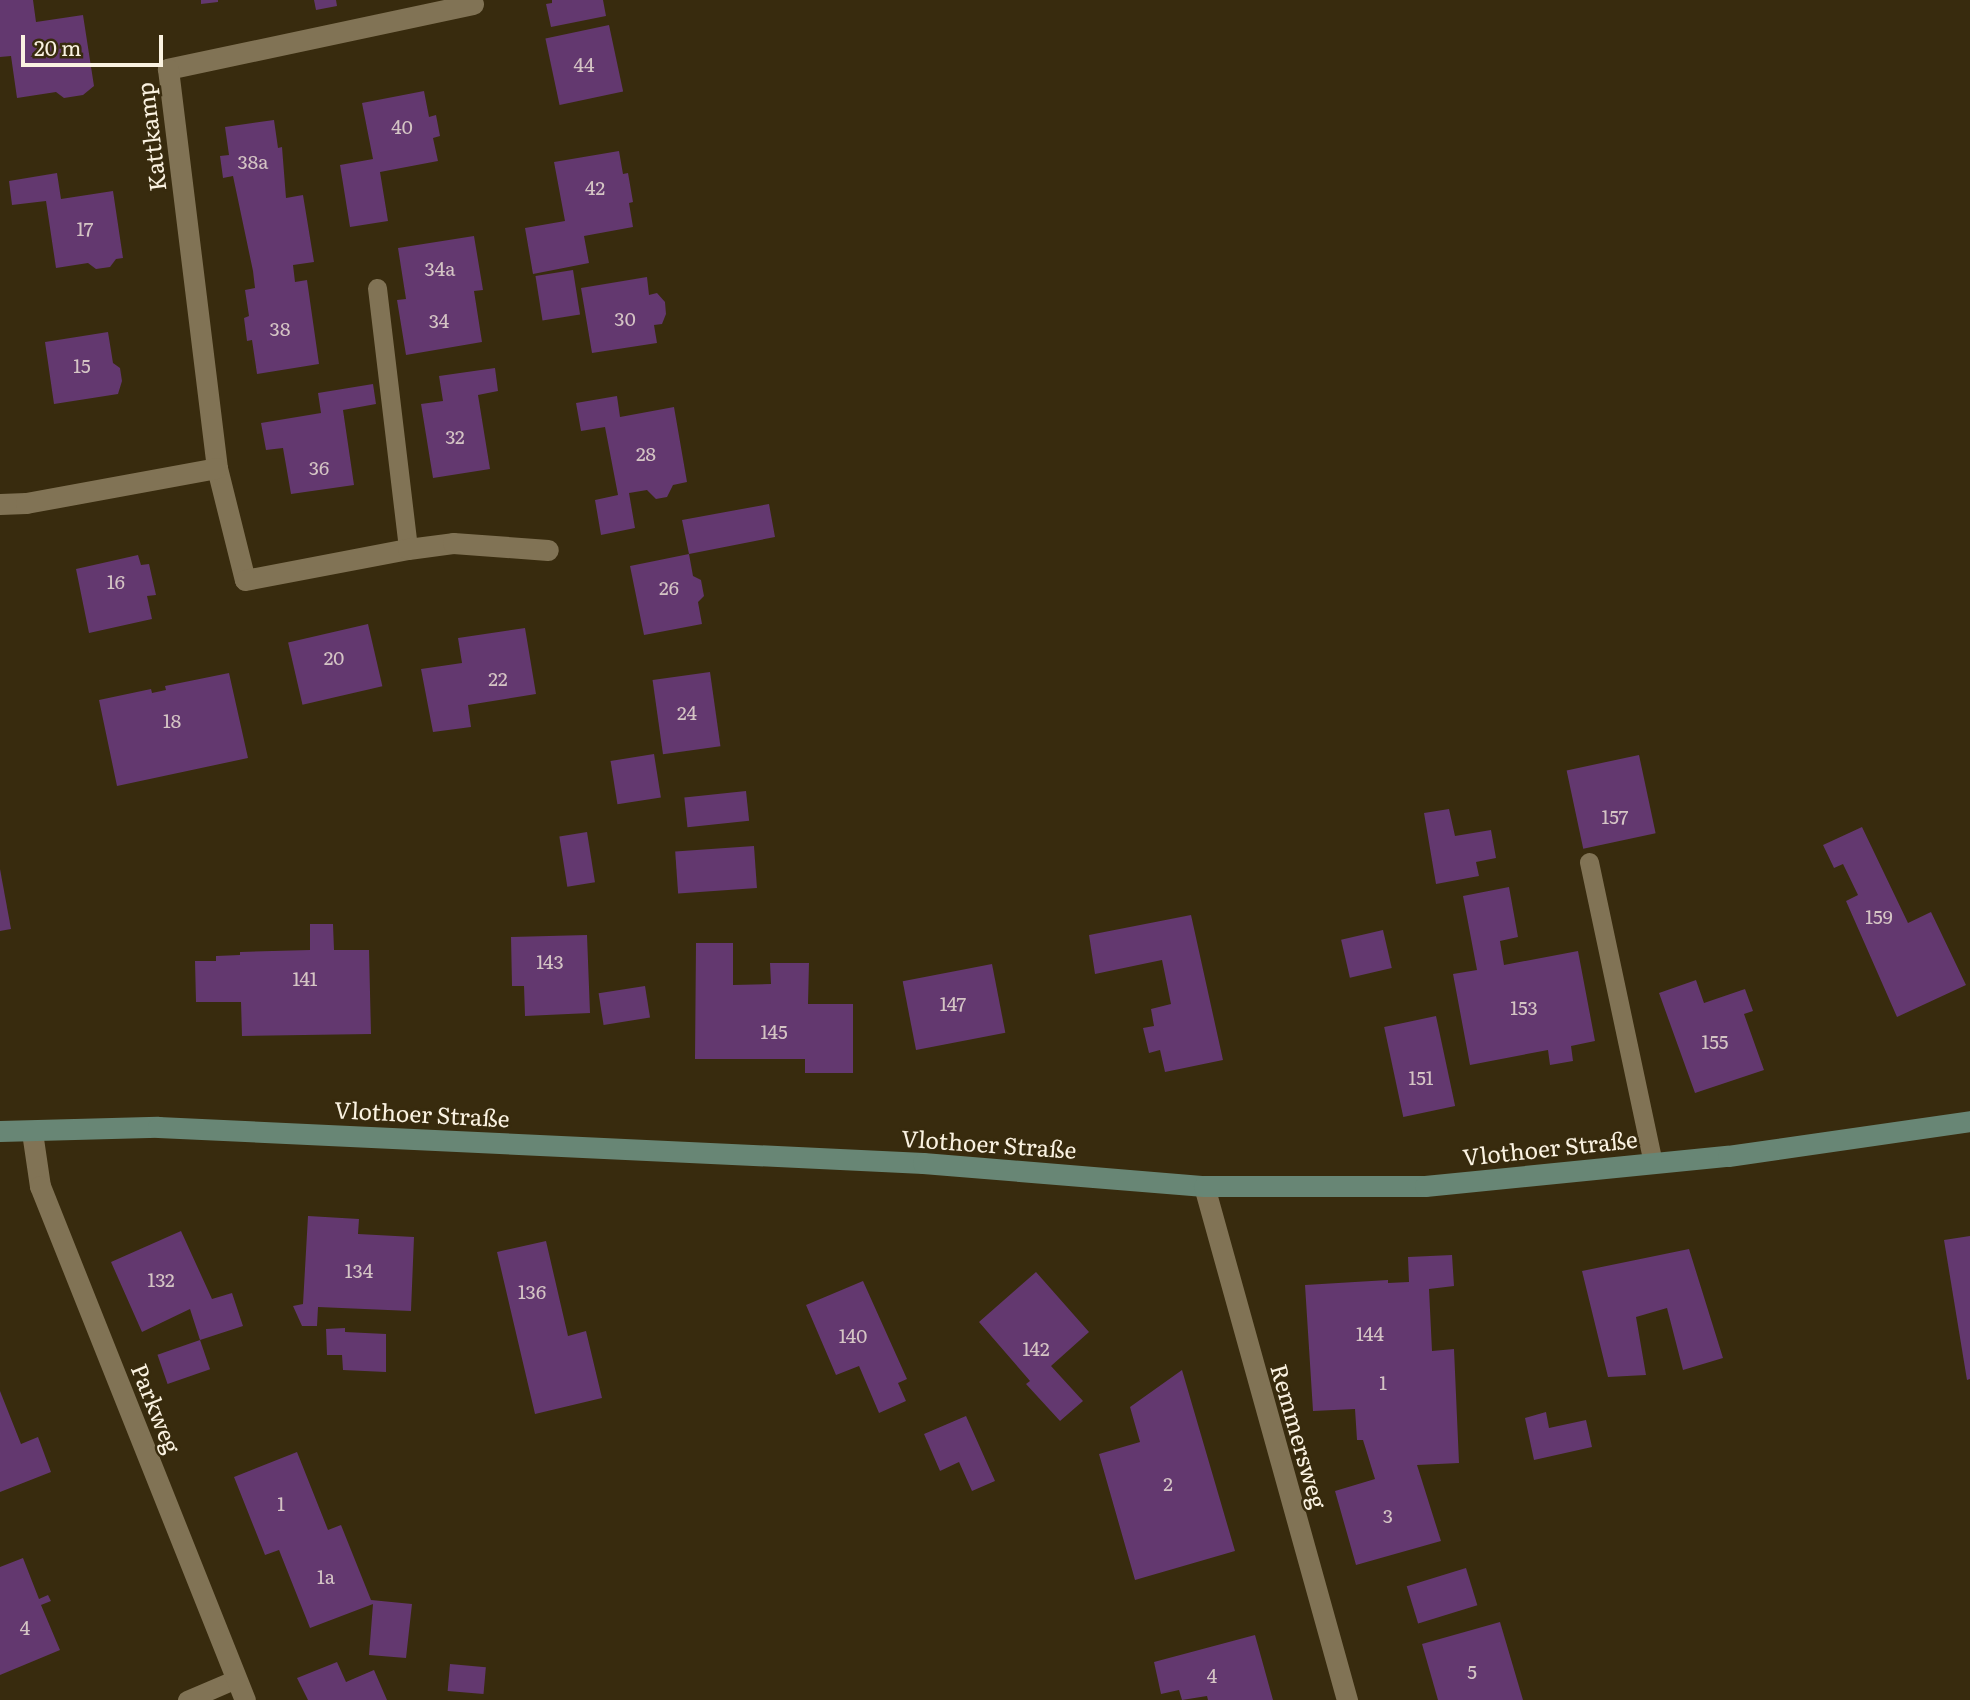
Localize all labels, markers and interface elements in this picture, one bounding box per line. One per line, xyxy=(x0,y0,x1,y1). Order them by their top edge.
scale bar xyxy=(24,21,166,65)
text: 20 m xyxy=(34,31,81,62)
house number: 44 xyxy=(574,54,594,76)
street label: Kattkamp xyxy=(130,81,170,193)
house number: 40 xyxy=(391,116,413,138)
house number: 38a xyxy=(237,151,269,173)
house number: 42 xyxy=(585,177,605,199)
house number: 17 xyxy=(77,218,93,240)
house number: 34a xyxy=(425,258,455,280)
house number: 30 xyxy=(614,308,636,330)
house number: 34 xyxy=(429,310,449,332)
house number: 38 xyxy=(270,318,290,340)
house number: 15 xyxy=(73,355,91,377)
house number: 32 xyxy=(445,426,465,448)
house number: 28 xyxy=(636,443,656,465)
house number: 36 xyxy=(309,457,329,479)
house number: 16 xyxy=(107,571,125,593)
house number: 26 xyxy=(659,577,679,599)
house number: 20 xyxy=(324,647,344,669)
house number: 22 xyxy=(488,668,508,690)
house number: 24 xyxy=(677,702,697,724)
house number: 18 xyxy=(163,710,181,732)
house number: 157 xyxy=(1602,806,1628,828)
house number: 159 xyxy=(1865,906,1893,928)
house number: 143 xyxy=(536,951,564,973)
house number: 141 xyxy=(292,968,318,990)
house number: 147 xyxy=(940,993,966,1015)
house number: 153 xyxy=(1510,997,1538,1019)
house number: 145 xyxy=(760,1021,788,1043)
house number: 155 xyxy=(1701,1031,1729,1053)
house number: 151 xyxy=(1408,1067,1434,1089)
street label: Vlothoer Straße xyxy=(334,1095,510,1131)
street label: Vlothoer Straße xyxy=(900,1123,1078,1163)
street label: Vlothoer Straße xyxy=(1461,1124,1639,1170)
house number: 134 xyxy=(345,1260,373,1282)
house number: 132 xyxy=(147,1269,175,1291)
house number: 136 xyxy=(518,1281,546,1303)
house number: 144 xyxy=(1356,1323,1384,1345)
house number: 140 xyxy=(839,1325,867,1347)
house number: 142 xyxy=(1022,1338,1050,1360)
street label: Parkweg xyxy=(127,1359,187,1457)
street label: Remmersweg xyxy=(1266,1361,1334,1511)
house number: 1 xyxy=(1379,1372,1387,1394)
house number: 2 xyxy=(1163,1473,1173,1495)
house number: 1 xyxy=(277,1493,285,1515)
house number: 3 xyxy=(1383,1505,1393,1527)
house number: 1a xyxy=(317,1566,335,1588)
house number: 4 xyxy=(20,1617,30,1639)
house number: 5 xyxy=(1467,1661,1477,1683)
house number: 4 xyxy=(1207,1665,1217,1687)

